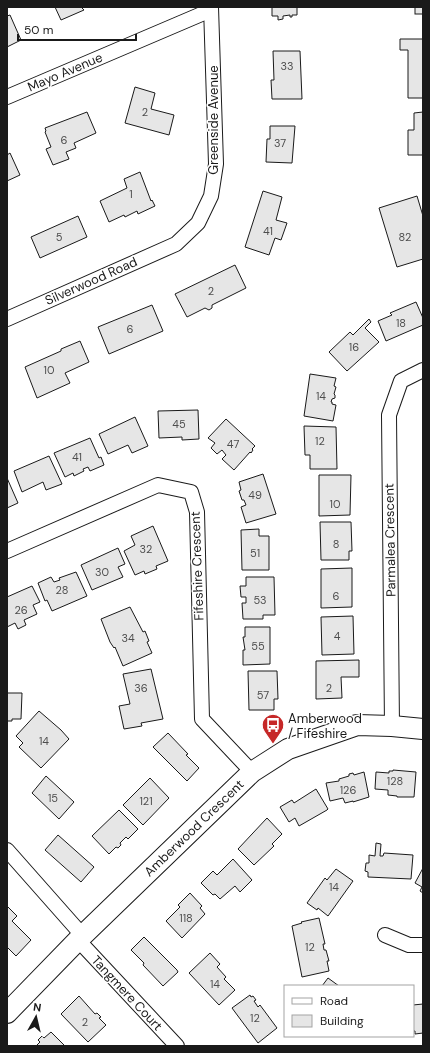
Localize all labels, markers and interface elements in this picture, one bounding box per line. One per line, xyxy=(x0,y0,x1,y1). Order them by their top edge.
scale bar xyxy=(18,16,136,42)
text: 50 m xyxy=(24,22,53,38)
street label: Mayo Avenue xyxy=(25,49,105,95)
house number: 33 xyxy=(280,59,294,73)
street label: Greenside Avenue xyxy=(205,65,222,175)
house number: 2 xyxy=(142,105,148,119)
house number: 6 xyxy=(61,133,68,147)
house number: 37 xyxy=(274,136,286,150)
house number: 1 xyxy=(129,187,133,201)
house number: 41 xyxy=(263,224,273,238)
house number: 5 xyxy=(56,230,63,244)
house number: 82 xyxy=(399,230,411,244)
street label: Silverwood Road xyxy=(42,253,140,309)
house number: 2 xyxy=(208,284,214,298)
house number: 18 xyxy=(396,316,406,330)
house number: 6 xyxy=(127,322,134,336)
house number: 16 xyxy=(349,340,359,354)
house number: 10 xyxy=(44,363,54,377)
house number: 14 xyxy=(316,389,326,403)
house number: 45 xyxy=(172,417,186,431)
house number: 12 xyxy=(315,434,325,448)
house number: 47 xyxy=(227,437,239,451)
house number: 41 xyxy=(72,450,82,464)
street label: Parmalea Crescent xyxy=(381,483,399,597)
house number: 49 xyxy=(248,488,262,502)
house number: 10 xyxy=(330,497,340,511)
street label: Fifeshire Crescent xyxy=(187,511,207,621)
house number: 8 xyxy=(333,537,339,551)
house number: 32 xyxy=(140,542,152,556)
house number: 51 xyxy=(250,546,260,560)
house number: 30 xyxy=(95,565,109,579)
house number: 28 xyxy=(56,583,68,597)
house number: 6 xyxy=(333,589,340,603)
house number: 53 xyxy=(253,593,267,607)
house number: 26 xyxy=(14,603,28,617)
house number: 4 xyxy=(334,629,341,643)
house number: 34 xyxy=(121,631,135,645)
house number: 55 xyxy=(251,639,265,653)
house number: 36 xyxy=(134,681,148,695)
house number: 2 xyxy=(326,681,332,695)
house number: 57 xyxy=(257,688,269,702)
place label: Amberwood / Fifeshire xyxy=(288,710,362,742)
bus stop icon: Amberwood / Fifeshire xyxy=(260,712,286,745)
house number: 14 xyxy=(39,734,49,748)
house number: 128 xyxy=(387,774,403,788)
street label: Amberwood Crescent xyxy=(140,776,248,880)
house number: 126 xyxy=(340,783,356,797)
house number: 15 xyxy=(48,791,58,805)
house number: 121 xyxy=(139,794,153,808)
house number: 14 xyxy=(329,880,339,894)
house number: 118 xyxy=(179,911,193,925)
house number: 12 xyxy=(305,940,315,954)
street label: Tangmere Court xyxy=(88,952,166,1034)
house number: 14 xyxy=(210,977,220,991)
legend xyxy=(284,985,414,1037)
text: Road xyxy=(320,993,348,1009)
north arrow xyxy=(16,997,56,1037)
text: N xyxy=(32,1000,42,1015)
house number: 12 xyxy=(250,1011,260,1025)
text: Building xyxy=(320,1013,364,1029)
house number: 2 xyxy=(82,1015,88,1029)

